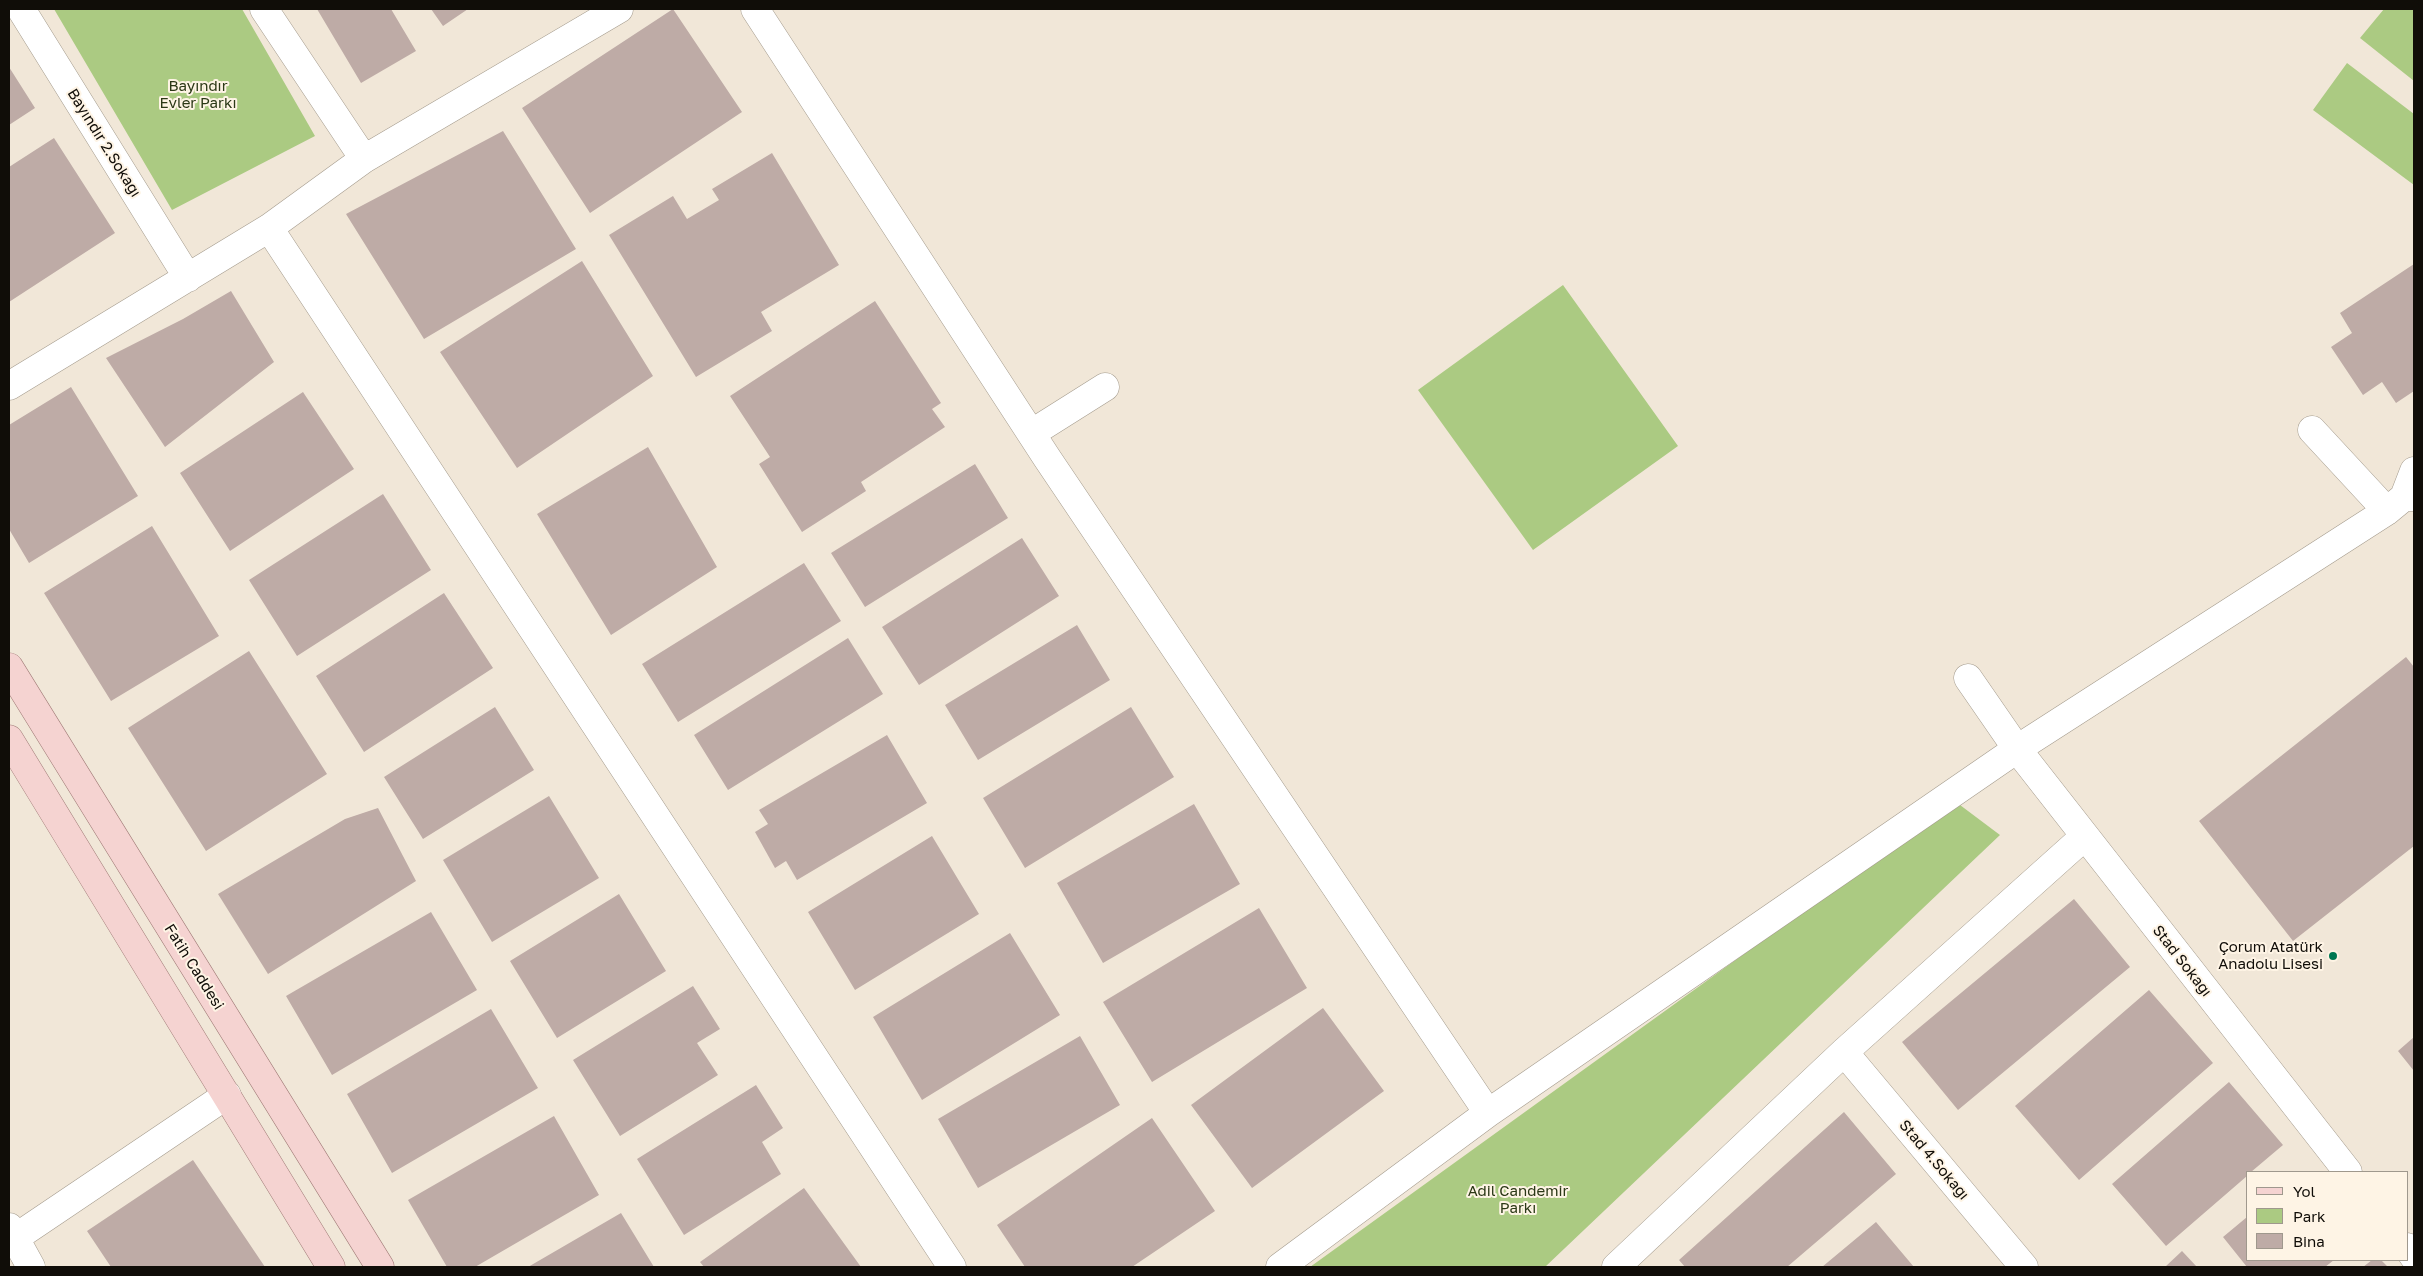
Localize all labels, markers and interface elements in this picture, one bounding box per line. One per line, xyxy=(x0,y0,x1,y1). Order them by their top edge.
park label: Bayındır Evler Parkı xyxy=(160,77,236,112)
street label: Bayındır 2.Sokağı xyxy=(63,85,145,201)
street label: Fatih Caddesi xyxy=(160,921,228,1013)
street label: Stad Sokağı xyxy=(2149,922,2215,1000)
place label: Çorum Atatürk Anadolu Lisesi xyxy=(2218,938,2323,973)
marker: Çorum Atatürk Anadolu Lisesi xyxy=(2327,950,2339,962)
street label: Stad 4.Sokağı xyxy=(1895,1116,1973,1204)
legend xyxy=(2246,1171,2408,1261)
park label: Adil Candemir Parkı xyxy=(1468,1182,1568,1217)
text: Yol xyxy=(2293,1182,2315,1200)
text: Park xyxy=(2293,1207,2325,1225)
text: Bina xyxy=(2293,1232,2325,1250)

